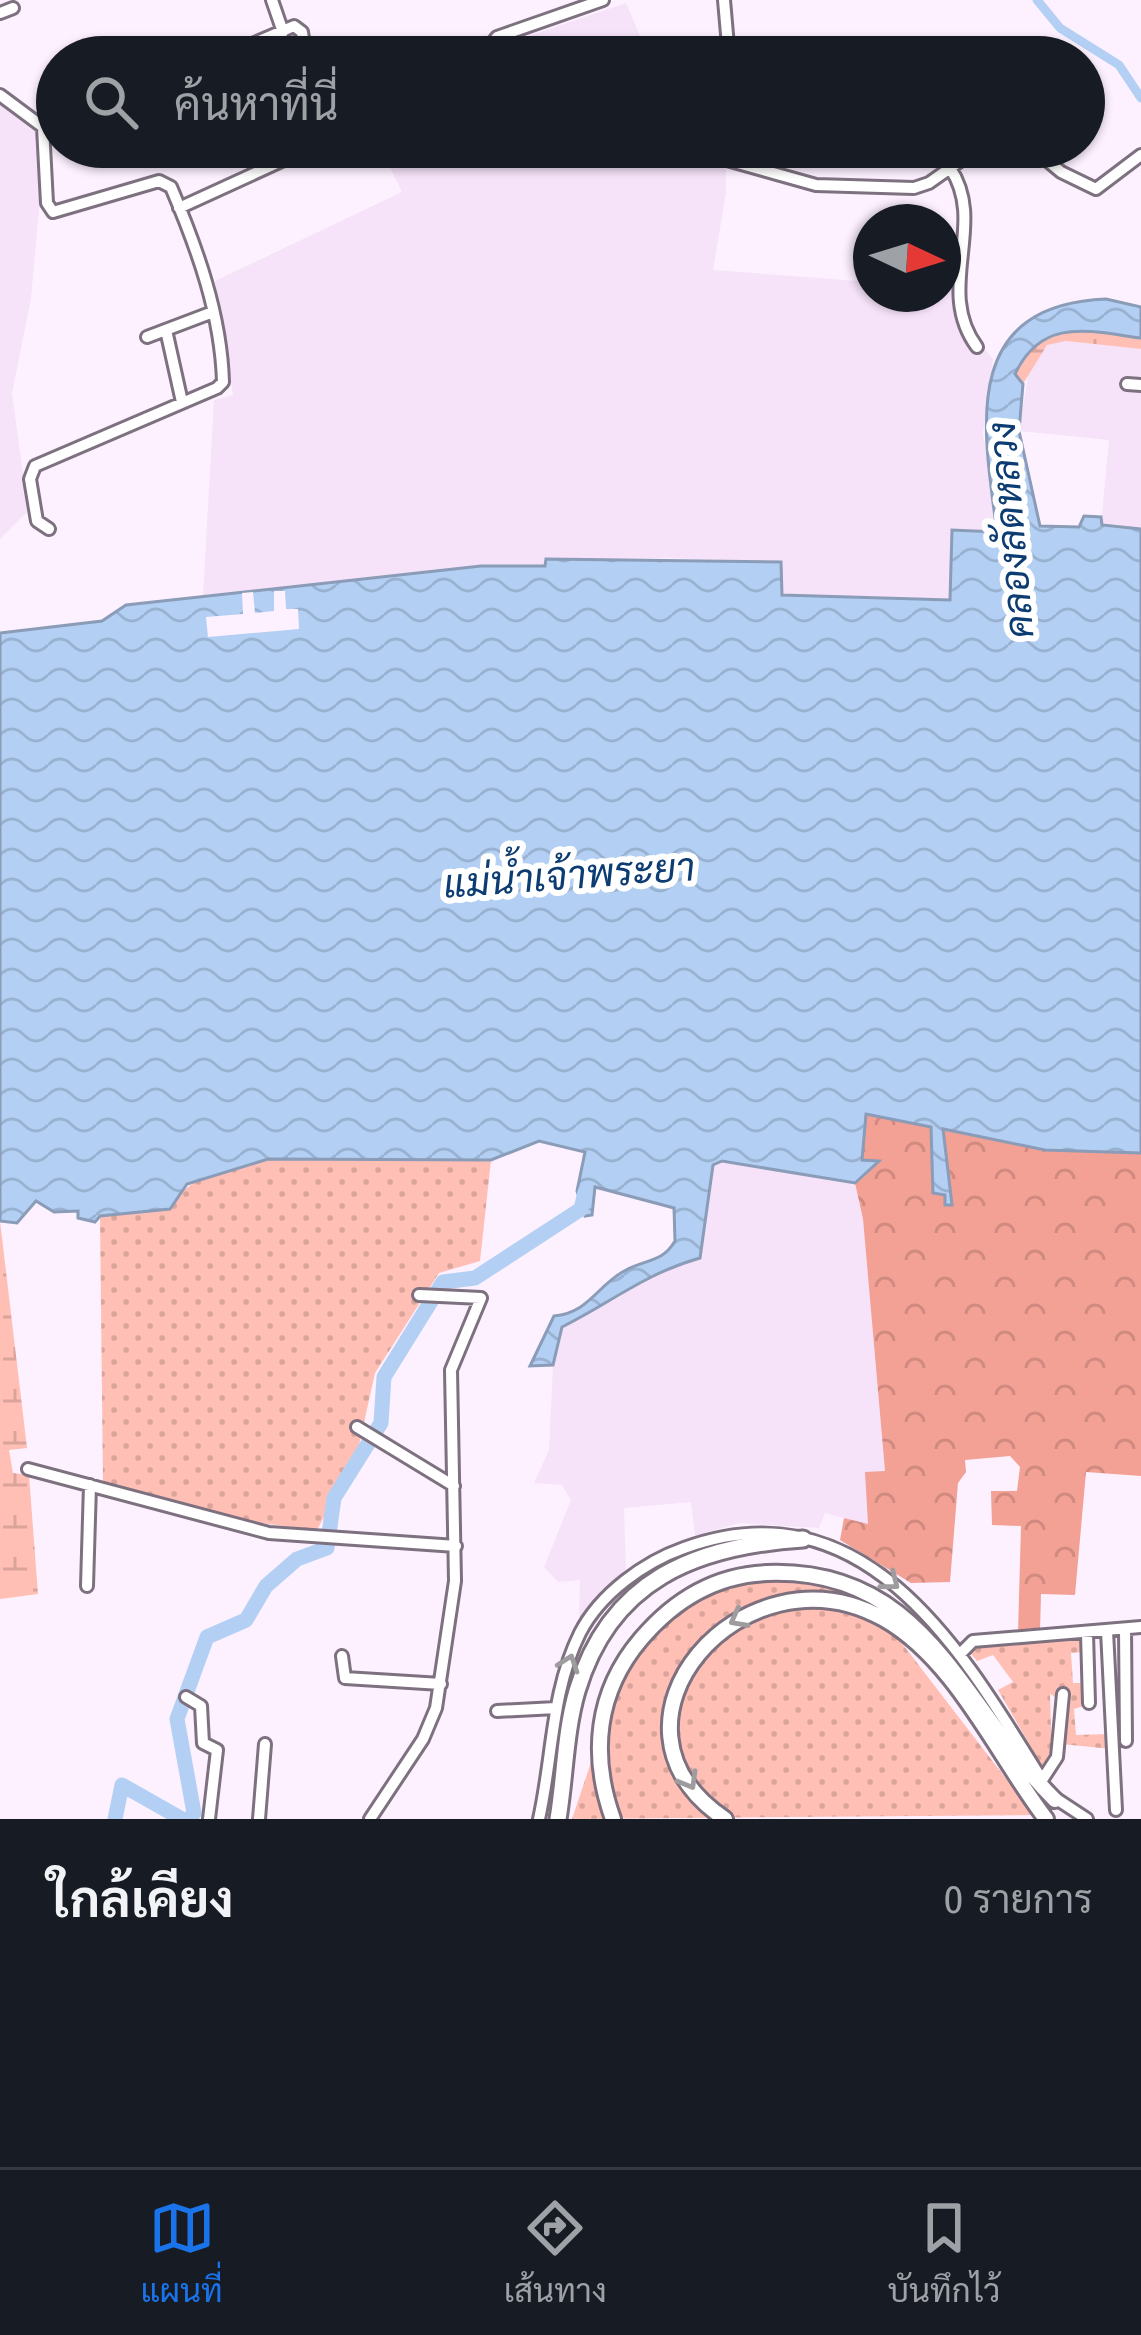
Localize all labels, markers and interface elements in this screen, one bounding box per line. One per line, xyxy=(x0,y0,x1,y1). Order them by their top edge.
search box xyxy=(36,36,1105,168)
icon: search xyxy=(78,69,144,135)
text: ค้นหาที่นี่ xyxy=(174,78,338,132)
north arrow xyxy=(853,204,961,312)
water label: คลองลัดหลวง xyxy=(978,420,1043,640)
water label: แม่น้ำเจ้าพระยา xyxy=(441,833,696,908)
one-way arrow xyxy=(877,1568,899,1589)
one-way arrow xyxy=(729,1605,751,1628)
one-way arrow xyxy=(554,1653,579,1674)
one-way arrow xyxy=(675,1768,698,1790)
text: ใกล้เคียง xyxy=(48,1869,234,1931)
text: 0 รายการ xyxy=(943,1877,1093,1923)
tab: แผนที่ xyxy=(140,2195,223,2311)
tab: เส้นทาง xyxy=(504,2195,607,2311)
tab: บันทึกไว้ xyxy=(888,2195,1001,2311)

